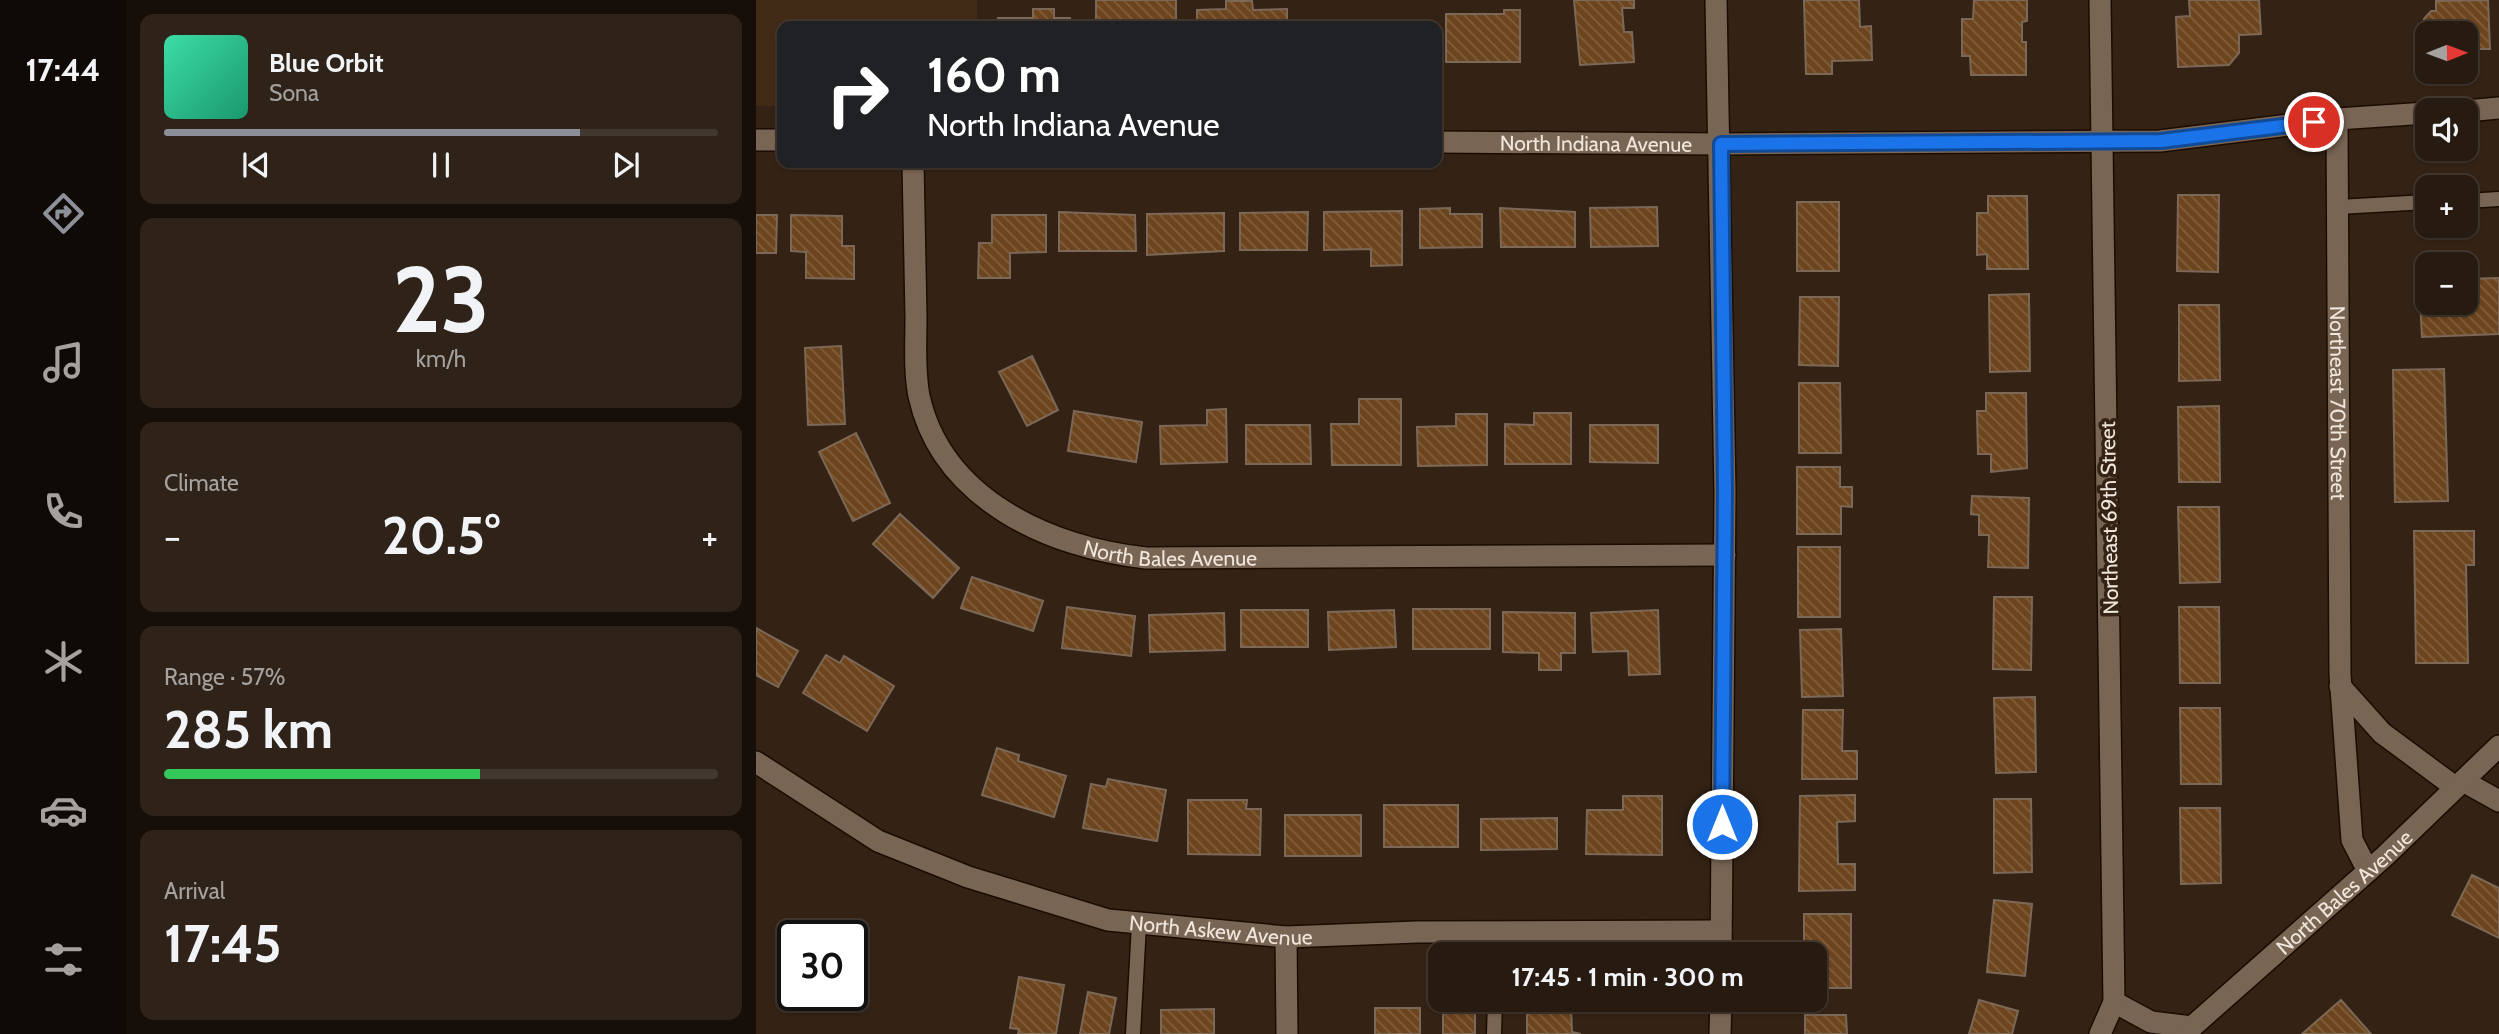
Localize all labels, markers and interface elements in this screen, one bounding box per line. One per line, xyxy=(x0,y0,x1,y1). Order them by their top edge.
north arrow xyxy=(2415,21,2478,84)
map controls xyxy=(2415,21,2478,315)
text: 160 m xyxy=(927,45,1061,104)
text: Blue Orbit xyxy=(269,47,384,79)
icon: right xyxy=(812,49,903,140)
text: 17:44 xyxy=(26,50,100,89)
text: Sona xyxy=(269,79,319,107)
pin xyxy=(2284,92,2344,152)
button: sound xyxy=(2415,98,2478,161)
icon: arrive xyxy=(2295,103,2333,141)
text: North Indiana Avenue xyxy=(927,105,1220,144)
street label: North Indiana Avenue xyxy=(1500,130,1692,156)
icon: previous xyxy=(237,146,275,184)
icon: pause xyxy=(422,146,460,184)
icon: next xyxy=(607,146,645,184)
button: + xyxy=(2415,175,2478,238)
icon: directions xyxy=(39,189,88,238)
text: 23 xyxy=(392,244,490,355)
button: − xyxy=(2415,252,2478,315)
street label: Northeast 70th Street xyxy=(2326,306,2352,500)
icon: music xyxy=(39,338,88,387)
text: km/h xyxy=(416,345,466,373)
street label: Northeast 69th Street xyxy=(2095,421,2123,615)
text: Climate xyxy=(164,469,239,497)
icon: phone xyxy=(39,487,88,536)
text: 20.5° xyxy=(382,504,500,567)
text: − xyxy=(164,513,181,560)
text: + xyxy=(701,513,718,560)
street label: North Bales Avenue xyxy=(1081,534,1257,571)
icon: climate xyxy=(39,637,88,686)
text: Range · 57% xyxy=(164,663,285,691)
text: 285 km xyxy=(164,698,333,761)
icon: car xyxy=(39,786,88,835)
position arrow xyxy=(1685,787,1759,861)
street label: North Bales Avenue xyxy=(2271,824,2417,959)
text: Arrival xyxy=(164,877,225,905)
street label: North Askew Avenue xyxy=(1128,910,1313,950)
text: 17:45 xyxy=(164,912,281,975)
speed limit sign: 30 xyxy=(777,920,868,1011)
icon: filters xyxy=(39,935,88,984)
text: 17:45 · 1 min · 300 m xyxy=(1512,961,1744,993)

